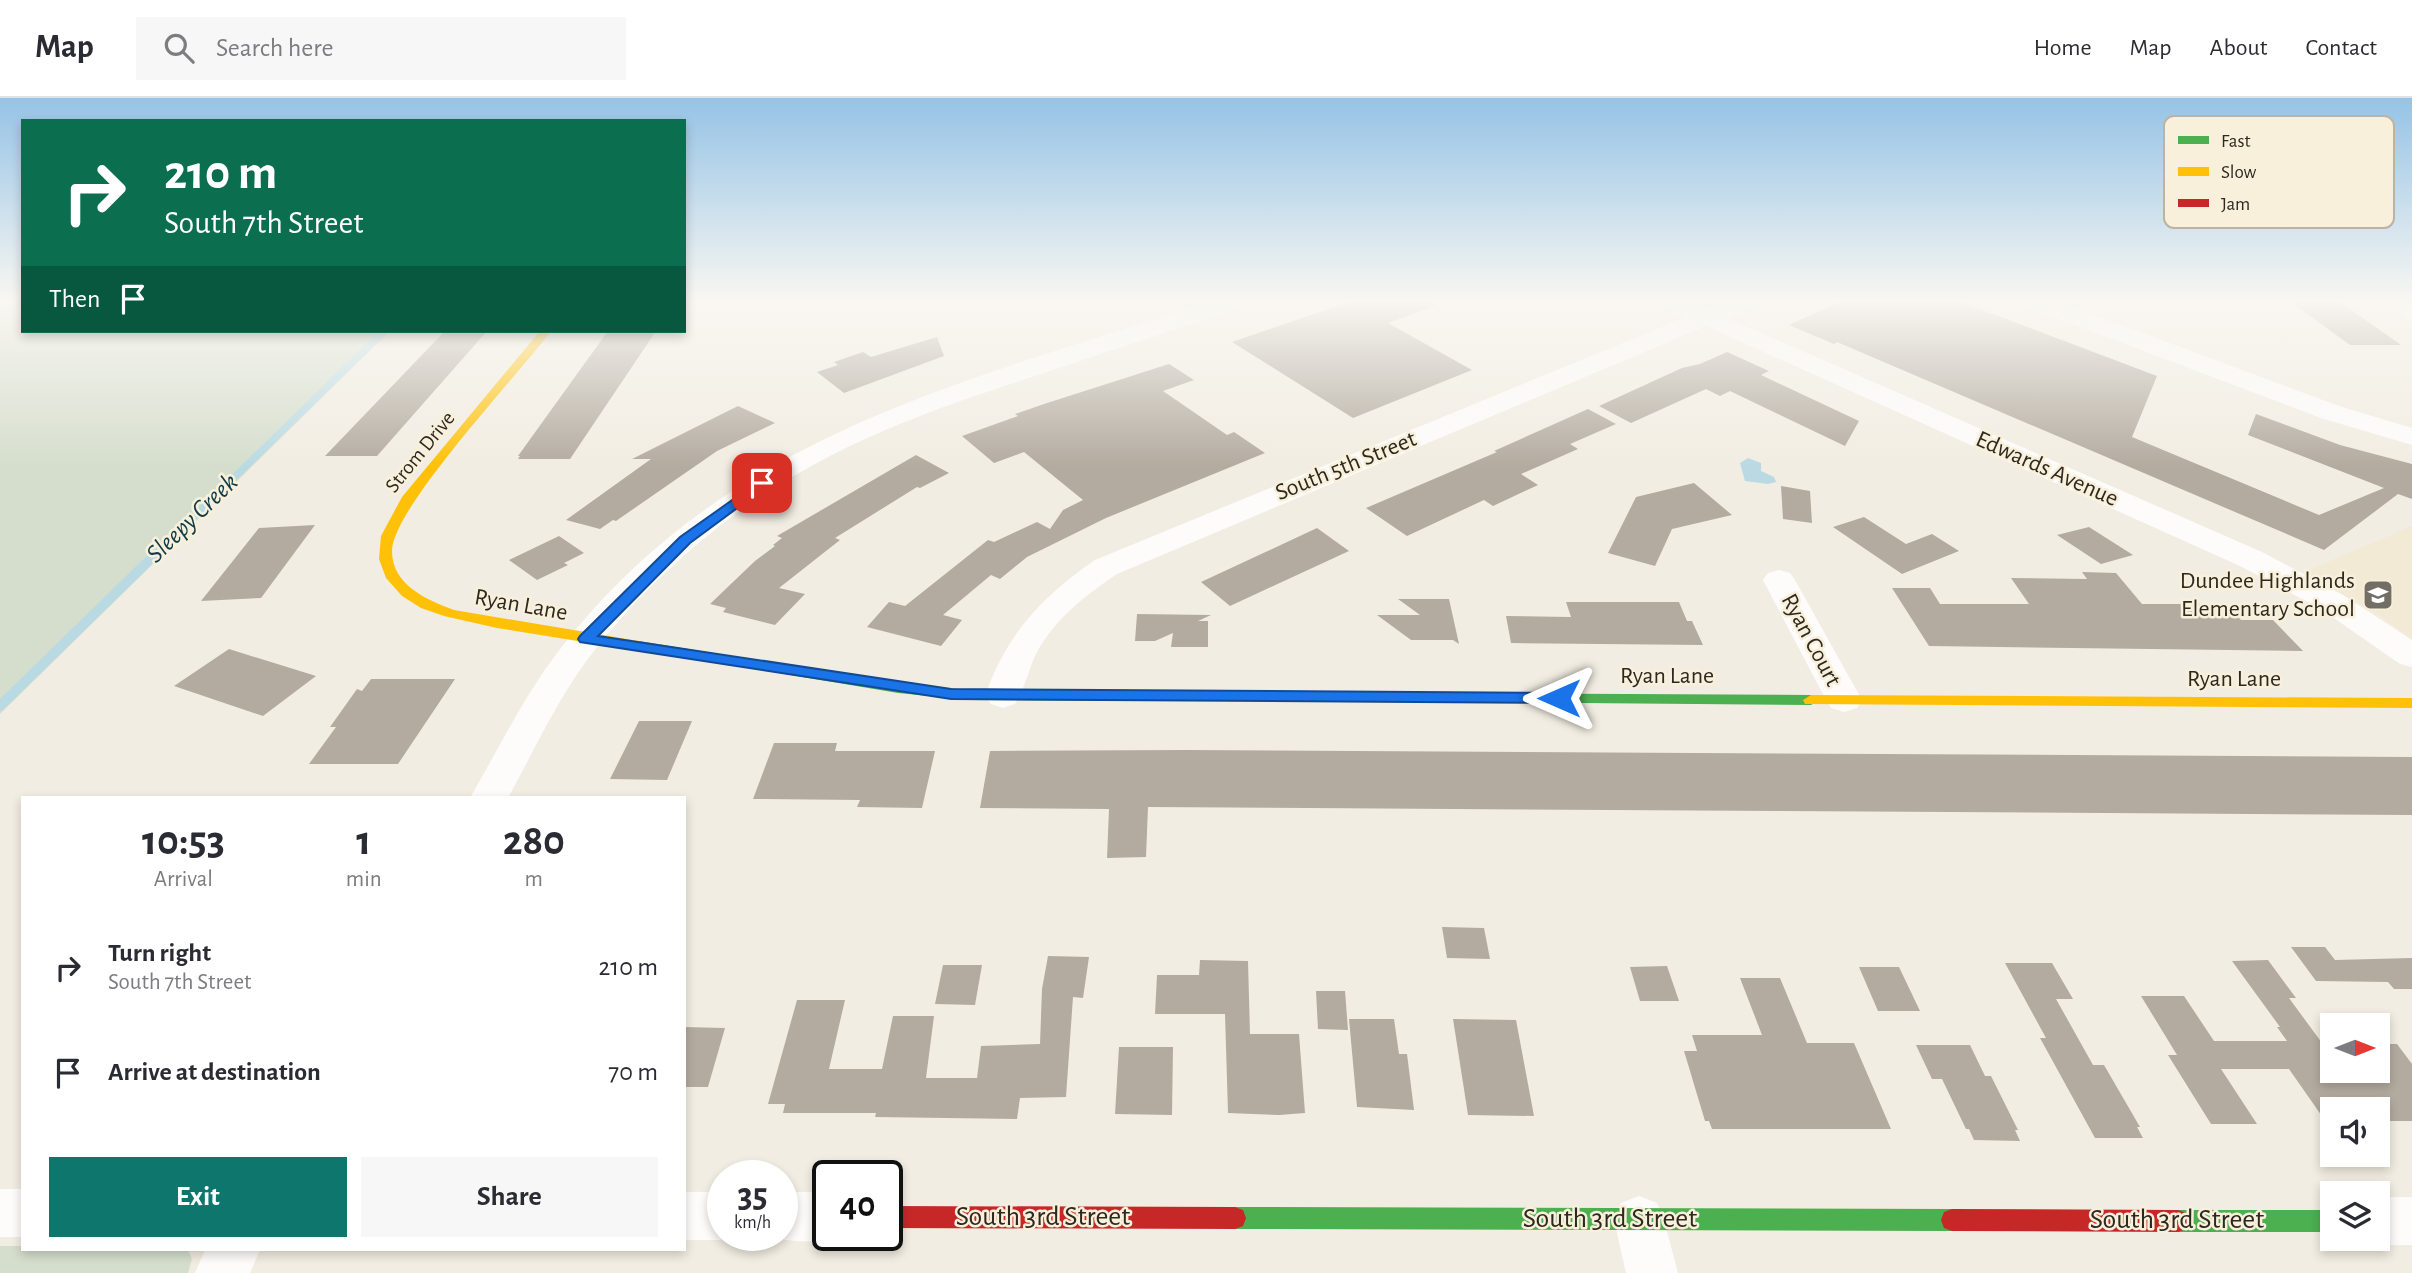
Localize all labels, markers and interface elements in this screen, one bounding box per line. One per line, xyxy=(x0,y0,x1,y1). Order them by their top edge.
search box xyxy=(136,17,626,80)
icon: search xyxy=(160,29,198,67)
text: Map xyxy=(35,31,94,64)
text: Search here xyxy=(216,35,334,61)
text: Home xyxy=(2034,36,2092,60)
text: Map xyxy=(2130,36,2172,60)
text: About xyxy=(2210,36,2267,60)
text: Contact xyxy=(2305,36,2377,60)
legend xyxy=(2164,116,2394,228)
text: Fast xyxy=(2221,132,2251,151)
icon: right xyxy=(49,147,140,238)
text: 210 m xyxy=(164,149,277,198)
text: Slow xyxy=(2221,163,2257,182)
text: Jam xyxy=(2221,195,2250,214)
text: South 7th Street xyxy=(164,207,363,239)
icon: arrive xyxy=(114,280,152,318)
text: Then xyxy=(49,286,100,312)
street label: Strom Drive xyxy=(381,408,459,496)
street label: South 5th Street xyxy=(1272,427,1420,505)
street label: Edwards Avenue xyxy=(1972,427,2122,511)
pin xyxy=(732,453,792,513)
icon: arrive xyxy=(743,464,781,502)
water label: Sleepy Creek xyxy=(141,468,243,568)
place label: Dundee Highlands Elementary School xyxy=(2180,569,2355,621)
school or university icon: Dundee Highlands Elementary School xyxy=(2361,578,2395,612)
street label: Ryan Lane xyxy=(473,585,569,625)
street label: Ryan Court xyxy=(1777,590,1845,691)
position arrow xyxy=(1522,661,1596,735)
street label: Ryan Lane xyxy=(1620,664,1714,688)
street label: Ryan Lane xyxy=(2187,667,2281,691)
text: 10:53 xyxy=(142,820,225,862)
text: 1 xyxy=(356,820,371,862)
text: 280 xyxy=(503,820,565,862)
text: Arrival xyxy=(154,868,213,891)
text: min xyxy=(346,868,382,891)
text: m xyxy=(525,868,543,891)
text: Turn right xyxy=(108,940,211,966)
icon: right xyxy=(49,949,87,987)
text: 210 m xyxy=(598,954,658,980)
text: South 7th Street xyxy=(108,971,251,994)
north arrow xyxy=(2320,1013,2390,1083)
map controls xyxy=(2320,1013,2390,1251)
icon: arrive xyxy=(49,1054,87,1092)
text: Arrive at destination xyxy=(108,1059,321,1085)
text: 70 m xyxy=(608,1059,658,1085)
button: sound xyxy=(2320,1097,2390,1167)
button: Exit xyxy=(49,1157,347,1237)
button: Share xyxy=(361,1157,658,1237)
speed limit sign: 40 xyxy=(812,1160,903,1251)
text: 35 xyxy=(737,1179,768,1214)
button: layers xyxy=(2320,1181,2390,1251)
street label: South 3rd Street xyxy=(956,1203,1130,1231)
street label: South 3rd Street xyxy=(1523,1205,1697,1233)
street label: South 3rd Street xyxy=(2090,1206,2264,1234)
text: km/h xyxy=(734,1214,771,1232)

